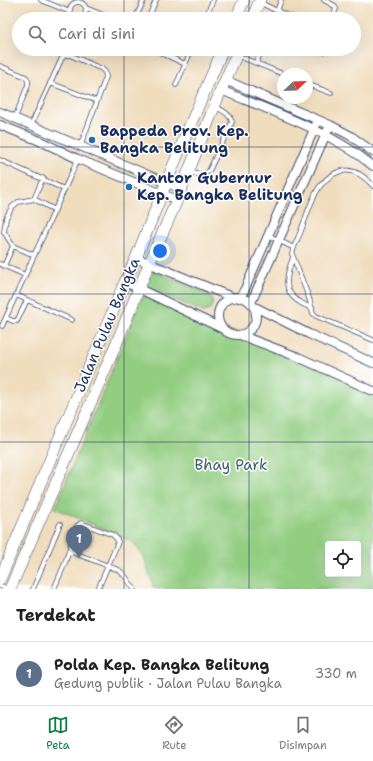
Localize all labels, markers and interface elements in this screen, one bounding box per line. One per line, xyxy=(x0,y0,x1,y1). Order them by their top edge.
search box xyxy=(12,12,361,56)
icon: search xyxy=(26,23,48,45)
text: Cari di sini xyxy=(58,24,135,44)
north arrow xyxy=(277,68,313,104)
place label: Bappeda Prov. Kep. Bangka Belitung xyxy=(100,121,249,158)
marker: Bappeda Prov. Kep. Bangka Belitung xyxy=(87,135,97,145)
place label: Kantor Gubernur Kep. Bangka Belitung xyxy=(137,168,303,205)
marker: Kantor Gubernur Kep. Bangka Belitung xyxy=(124,182,134,192)
your location xyxy=(150,241,170,261)
street label: Jalan Pulau Bangka xyxy=(70,254,145,395)
park label: Bhay Park xyxy=(194,455,268,475)
pin: 1 xyxy=(66,525,92,558)
map controls xyxy=(325,541,361,577)
button: locate xyxy=(325,541,361,577)
text: Terdekat xyxy=(16,604,96,626)
text: Polda Kep. Bangka Belitung xyxy=(54,655,269,675)
text: 1 xyxy=(26,665,32,682)
text: 330 m xyxy=(315,665,357,682)
text: Gedung publik · Jalan Pulau Bangka xyxy=(54,675,282,692)
tab: Peta xyxy=(46,714,70,753)
tab: Rute xyxy=(162,714,187,753)
tab: Disimpan xyxy=(279,714,327,753)

